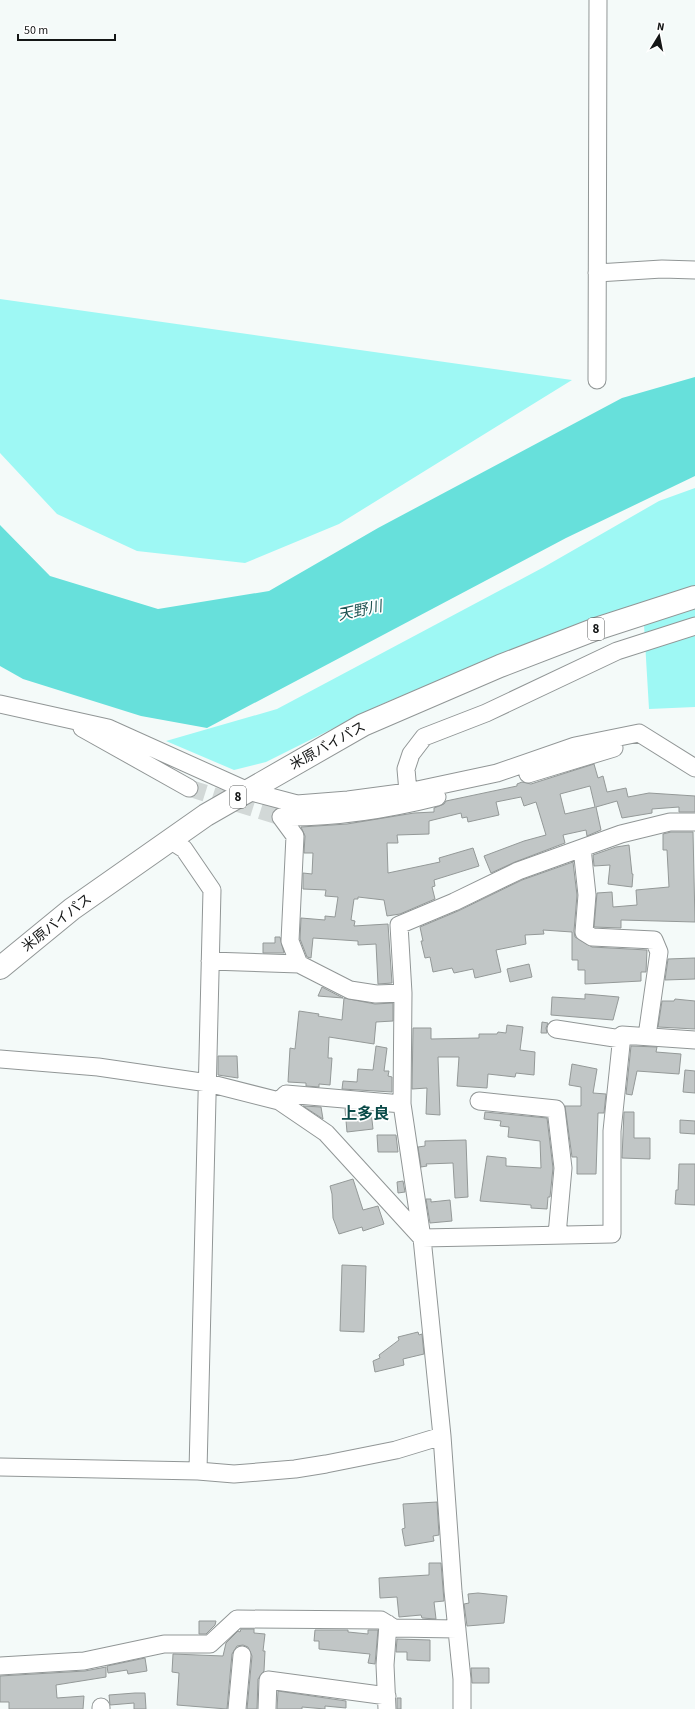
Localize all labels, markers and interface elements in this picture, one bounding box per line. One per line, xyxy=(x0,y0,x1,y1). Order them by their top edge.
scale bar xyxy=(18,16,115,42)
north arrow xyxy=(639,16,679,56)
text: N xyxy=(656,19,666,35)
text: 50 m xyxy=(24,22,48,39)
water label: 天野川 xyxy=(336,596,386,626)
road number: 8 xyxy=(588,618,604,640)
street label: 米原バイパス xyxy=(287,717,369,775)
road number: 8 xyxy=(230,786,246,808)
street label: 米原バイパス xyxy=(18,889,96,957)
district label: 上多良 xyxy=(341,1103,389,1125)

